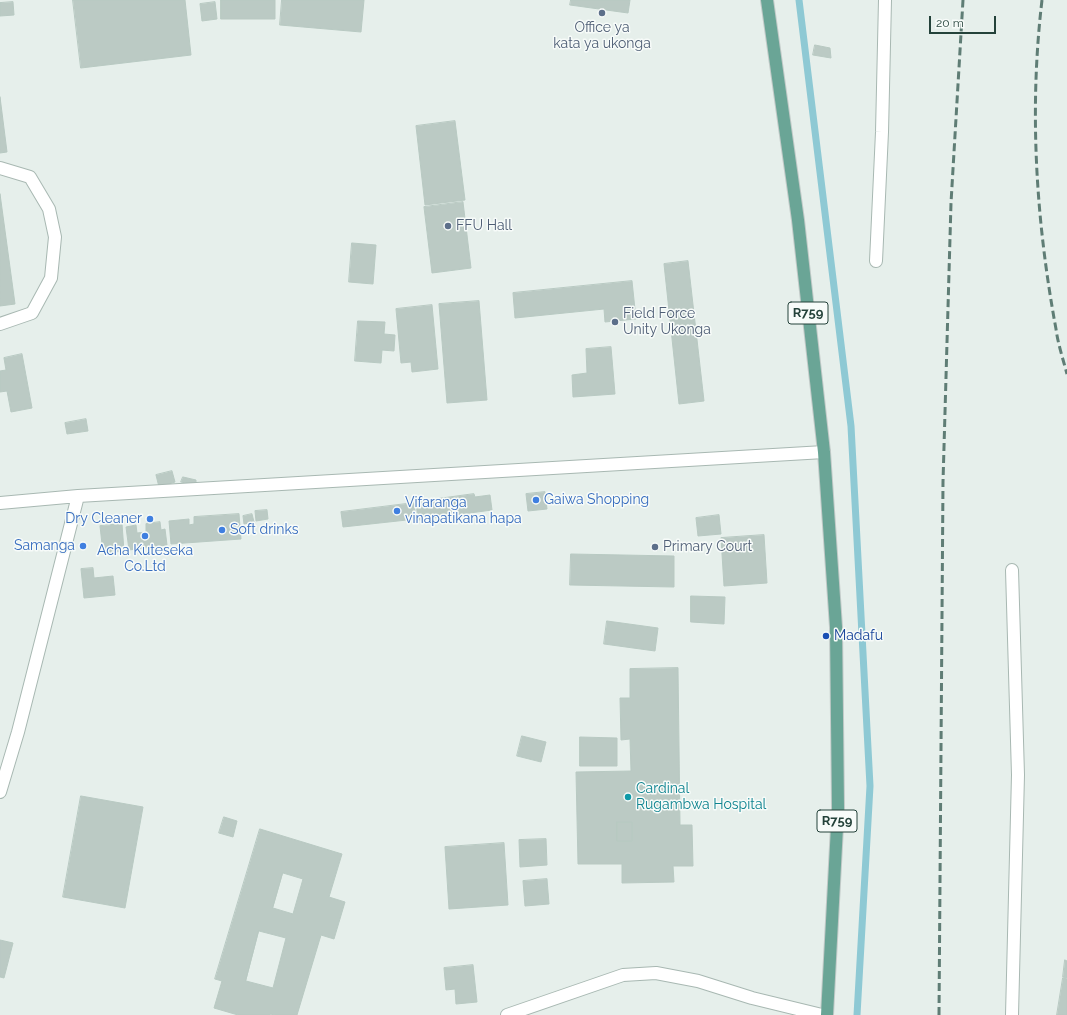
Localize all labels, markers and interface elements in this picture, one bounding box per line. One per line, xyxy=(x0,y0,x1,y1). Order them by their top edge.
marker: Office ya kata ya ukonga xyxy=(597,8,607,18)
scale bar xyxy=(931,8,998,34)
text: 20 m xyxy=(936,16,964,30)
place label: Office ya kata ya ukonga xyxy=(553,20,651,52)
place label: FFU Hall xyxy=(456,218,512,234)
marker: FFU Hall xyxy=(443,221,453,231)
road number: R759 xyxy=(788,302,828,324)
place label: Field Force Unity Ukonga xyxy=(623,306,711,338)
marker: Field Force Unity Ukonga xyxy=(610,317,620,327)
place label: Gaiwa Shopping xyxy=(544,492,649,508)
place label: Vifaranga vinapatikana hapa xyxy=(405,495,522,528)
marker: Gaiwa Shopping xyxy=(531,495,541,505)
marker: Vifaranga vinapatikana hapa xyxy=(392,506,402,516)
place label: Dry Cleaner xyxy=(65,511,142,527)
marker: Dry Cleaner xyxy=(145,514,155,524)
place label: Soft drinks xyxy=(230,522,299,538)
marker: Soft drinks xyxy=(217,525,227,535)
marker: Acha Kuteseka Co.Ltd xyxy=(140,531,150,541)
place label: Samanga xyxy=(14,538,75,554)
place label: Primary Court xyxy=(663,539,752,555)
marker: Samanga xyxy=(78,541,88,551)
marker: Primary Court xyxy=(650,542,660,552)
place label: Acha Kuteseka Co.Ltd xyxy=(97,543,193,576)
place label: Madafu xyxy=(834,628,883,644)
marker: Madafu xyxy=(821,631,831,641)
place label: Cardinal Rugambwa Hospital xyxy=(636,781,766,814)
marker: Cardinal Rugambwa Hospital xyxy=(623,792,633,802)
road number: R759 xyxy=(817,810,857,832)

